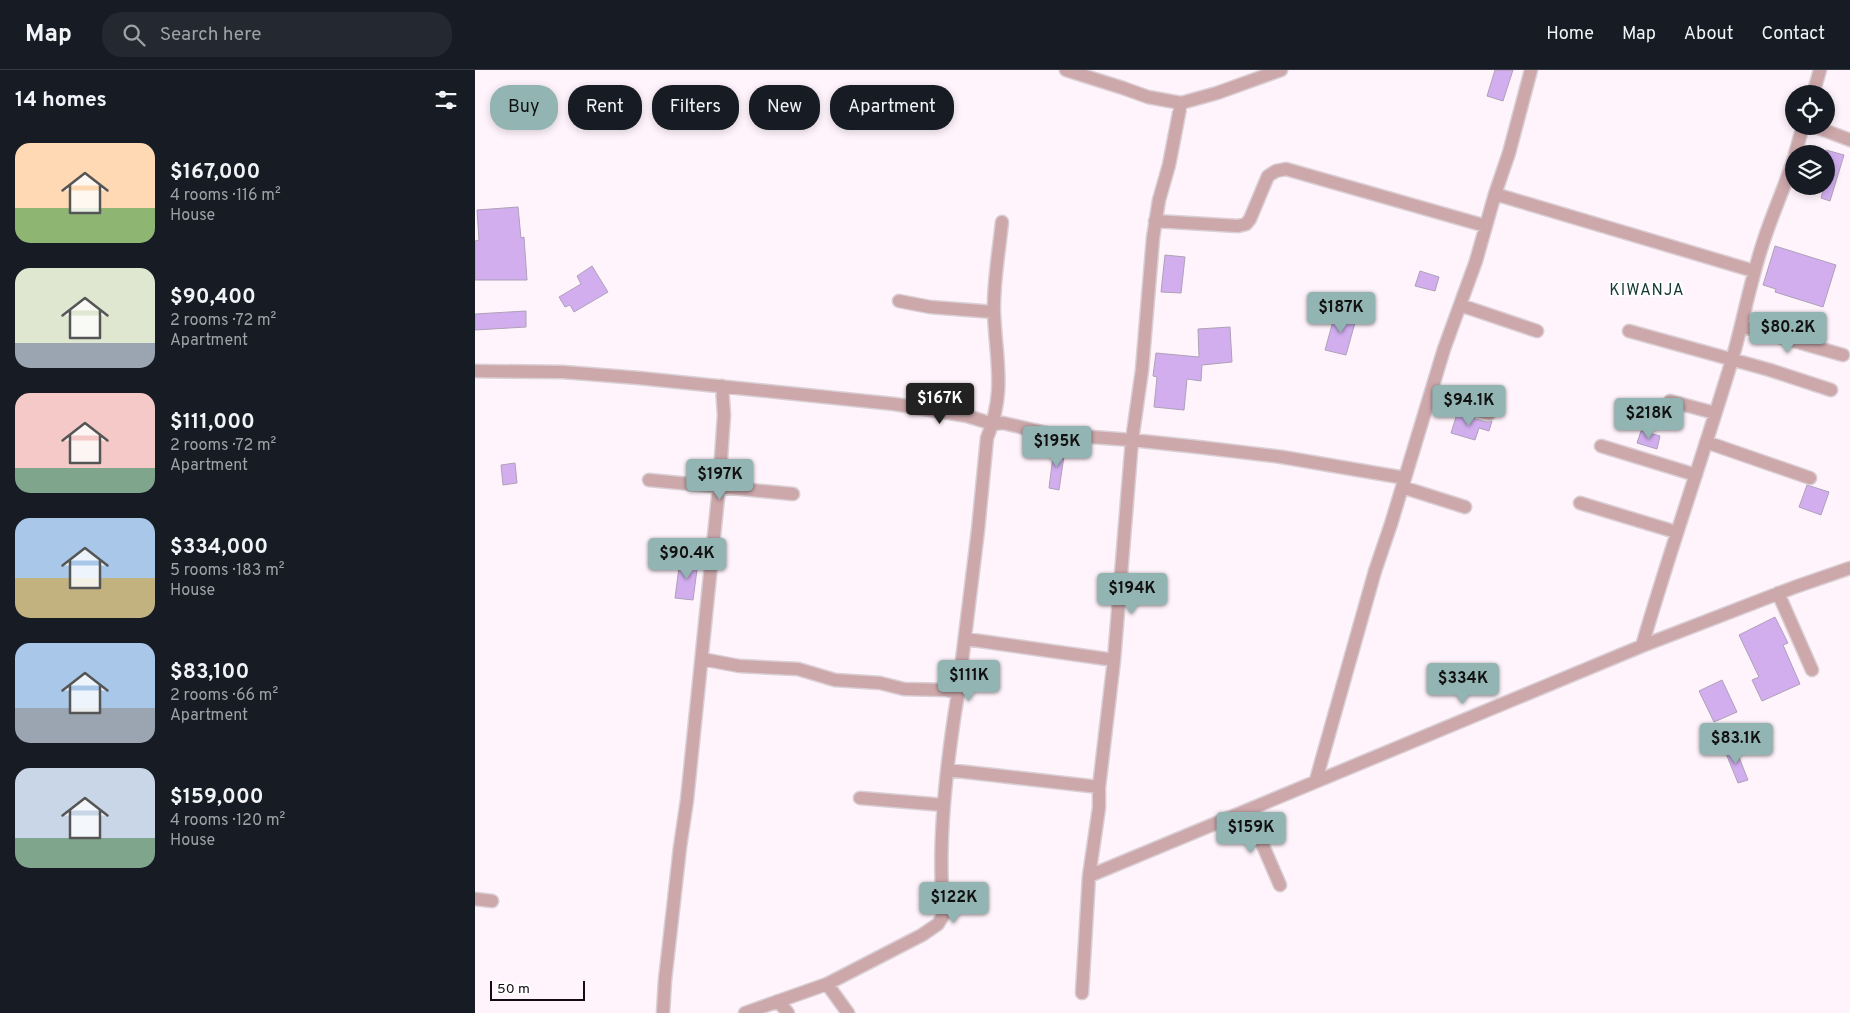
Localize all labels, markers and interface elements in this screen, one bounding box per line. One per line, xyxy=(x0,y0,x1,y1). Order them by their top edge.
search box xyxy=(102,12,452,57)
text: Map xyxy=(25,20,72,50)
icon: search xyxy=(120,21,148,49)
text: Search here xyxy=(160,23,261,47)
text: Home xyxy=(1546,23,1594,46)
text: Map xyxy=(1622,23,1656,46)
text: About xyxy=(1684,23,1733,46)
text: Contact xyxy=(1761,23,1825,46)
chip: Buy xyxy=(490,85,558,130)
chip: Rent xyxy=(568,85,642,130)
chip: Filters xyxy=(652,85,739,130)
chip: New xyxy=(749,85,820,130)
chip: Apartment xyxy=(830,85,954,130)
map controls xyxy=(1785,85,1835,195)
button: locate xyxy=(1785,85,1835,135)
icon: filters xyxy=(432,86,460,114)
text: 14 homes xyxy=(15,87,107,114)
button: layers xyxy=(1785,145,1835,195)
text: $167,000 xyxy=(170,159,260,186)
icon: home xyxy=(55,163,115,223)
text: 4 rooms · 116 m² xyxy=(170,186,281,206)
text: House xyxy=(170,206,215,226)
district label: KIWANJA xyxy=(1609,281,1685,301)
text: $90,400 xyxy=(170,284,256,311)
icon: home xyxy=(55,288,115,348)
pin: $187K xyxy=(1306,292,1376,334)
text: $187K xyxy=(1318,298,1364,318)
text: 2 rooms · 72 m² xyxy=(170,311,276,331)
pin: $80.2K xyxy=(1747,312,1829,354)
text: $80.2K xyxy=(1761,318,1816,338)
text: Apartment xyxy=(170,331,248,351)
pin: $167K xyxy=(905,382,975,425)
pin: $94.1K xyxy=(1428,384,1510,427)
text: $167K xyxy=(917,389,963,409)
text: $94.1K xyxy=(1443,391,1495,411)
pin: $218K xyxy=(1614,398,1684,440)
text: $218K xyxy=(1625,404,1673,424)
text: $111,000 xyxy=(170,409,255,436)
icon: home xyxy=(55,413,115,473)
pin: $195K xyxy=(1022,426,1092,468)
text: $195K xyxy=(1034,432,1081,452)
text: 2 rooms · 72 m² xyxy=(170,436,276,456)
text: Apartment xyxy=(170,456,248,476)
pin: $197K xyxy=(685,458,755,501)
text: $197K xyxy=(697,465,743,485)
text: $334,000 xyxy=(170,534,268,561)
icon: home xyxy=(55,538,115,598)
pin: $90.4K xyxy=(646,538,728,580)
text: $90.4K xyxy=(659,544,715,564)
text: 5 rooms · 183 m² xyxy=(170,561,285,581)
pin: $194K xyxy=(1097,572,1167,615)
text: $194K xyxy=(1108,579,1156,599)
text: House xyxy=(170,581,215,601)
text: $83,100 xyxy=(170,659,249,686)
pin: $111K xyxy=(934,660,1004,702)
pin: $334K xyxy=(1428,662,1498,705)
icon: home xyxy=(55,663,115,723)
text: $111K xyxy=(949,666,989,686)
text: $334K xyxy=(1438,669,1488,689)
text: 2 rooms · 66 m² xyxy=(170,686,278,706)
text: Apartment xyxy=(170,706,248,726)
pin: $83.1K xyxy=(1695,722,1777,765)
text: $83.1K xyxy=(1711,729,1761,749)
text: $159,000 xyxy=(170,784,264,811)
icon: home xyxy=(55,788,115,848)
text: 4 rooms · 120 m² xyxy=(170,811,285,831)
pin: $159K xyxy=(1216,812,1286,854)
text: $159K xyxy=(1228,818,1275,838)
text: House xyxy=(170,831,215,851)
pin: $122K xyxy=(919,882,989,924)
text: $122K xyxy=(931,888,977,908)
scale bar xyxy=(490,978,585,1001)
text: 50 m xyxy=(497,981,530,998)

